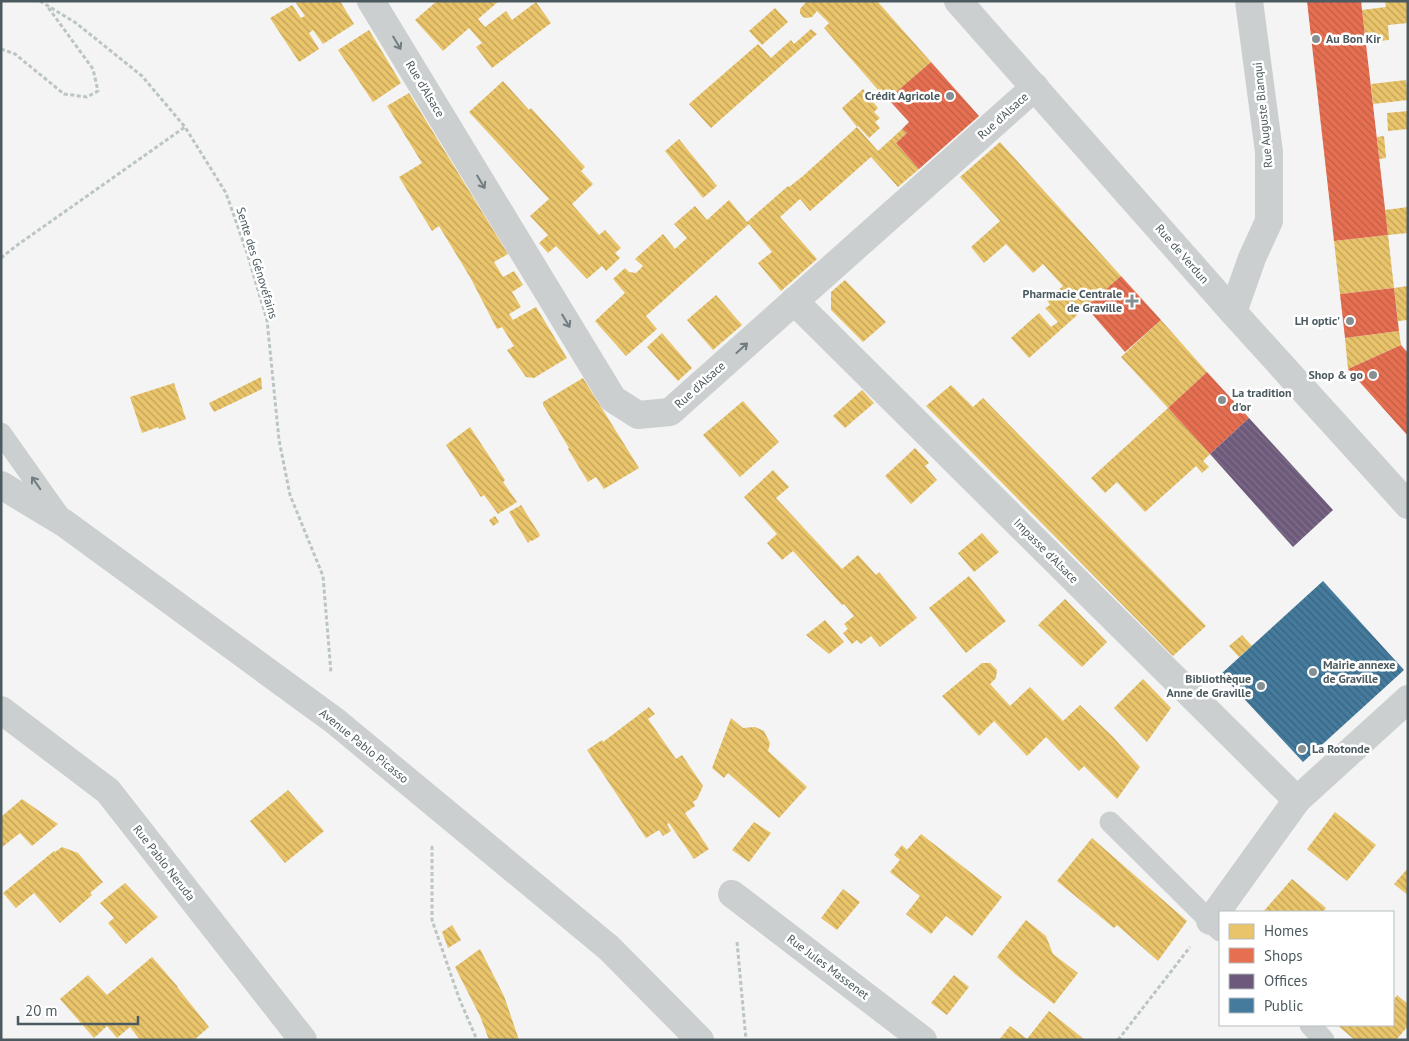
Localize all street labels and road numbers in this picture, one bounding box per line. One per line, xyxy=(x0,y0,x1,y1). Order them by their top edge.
street label: Rue d'Alsace xyxy=(403,58,448,120)
street label: Rue Auguste Blanqui xyxy=(1249,61,1276,169)
street label: Rue d'Alsace xyxy=(974,89,1031,142)
street label: Sente des Génovéfains xyxy=(233,205,282,320)
street label: Rue de Verdun xyxy=(1152,221,1212,287)
street label: Rue d'Alsace xyxy=(671,358,728,411)
street label: Impasse d'Alsace xyxy=(1011,515,1082,586)
street label: Avenue Pablo Picasso xyxy=(317,705,412,786)
street label: Rue Pablo Neruda xyxy=(130,822,199,904)
street label: Rue Jules Massenet xyxy=(784,931,872,1002)

